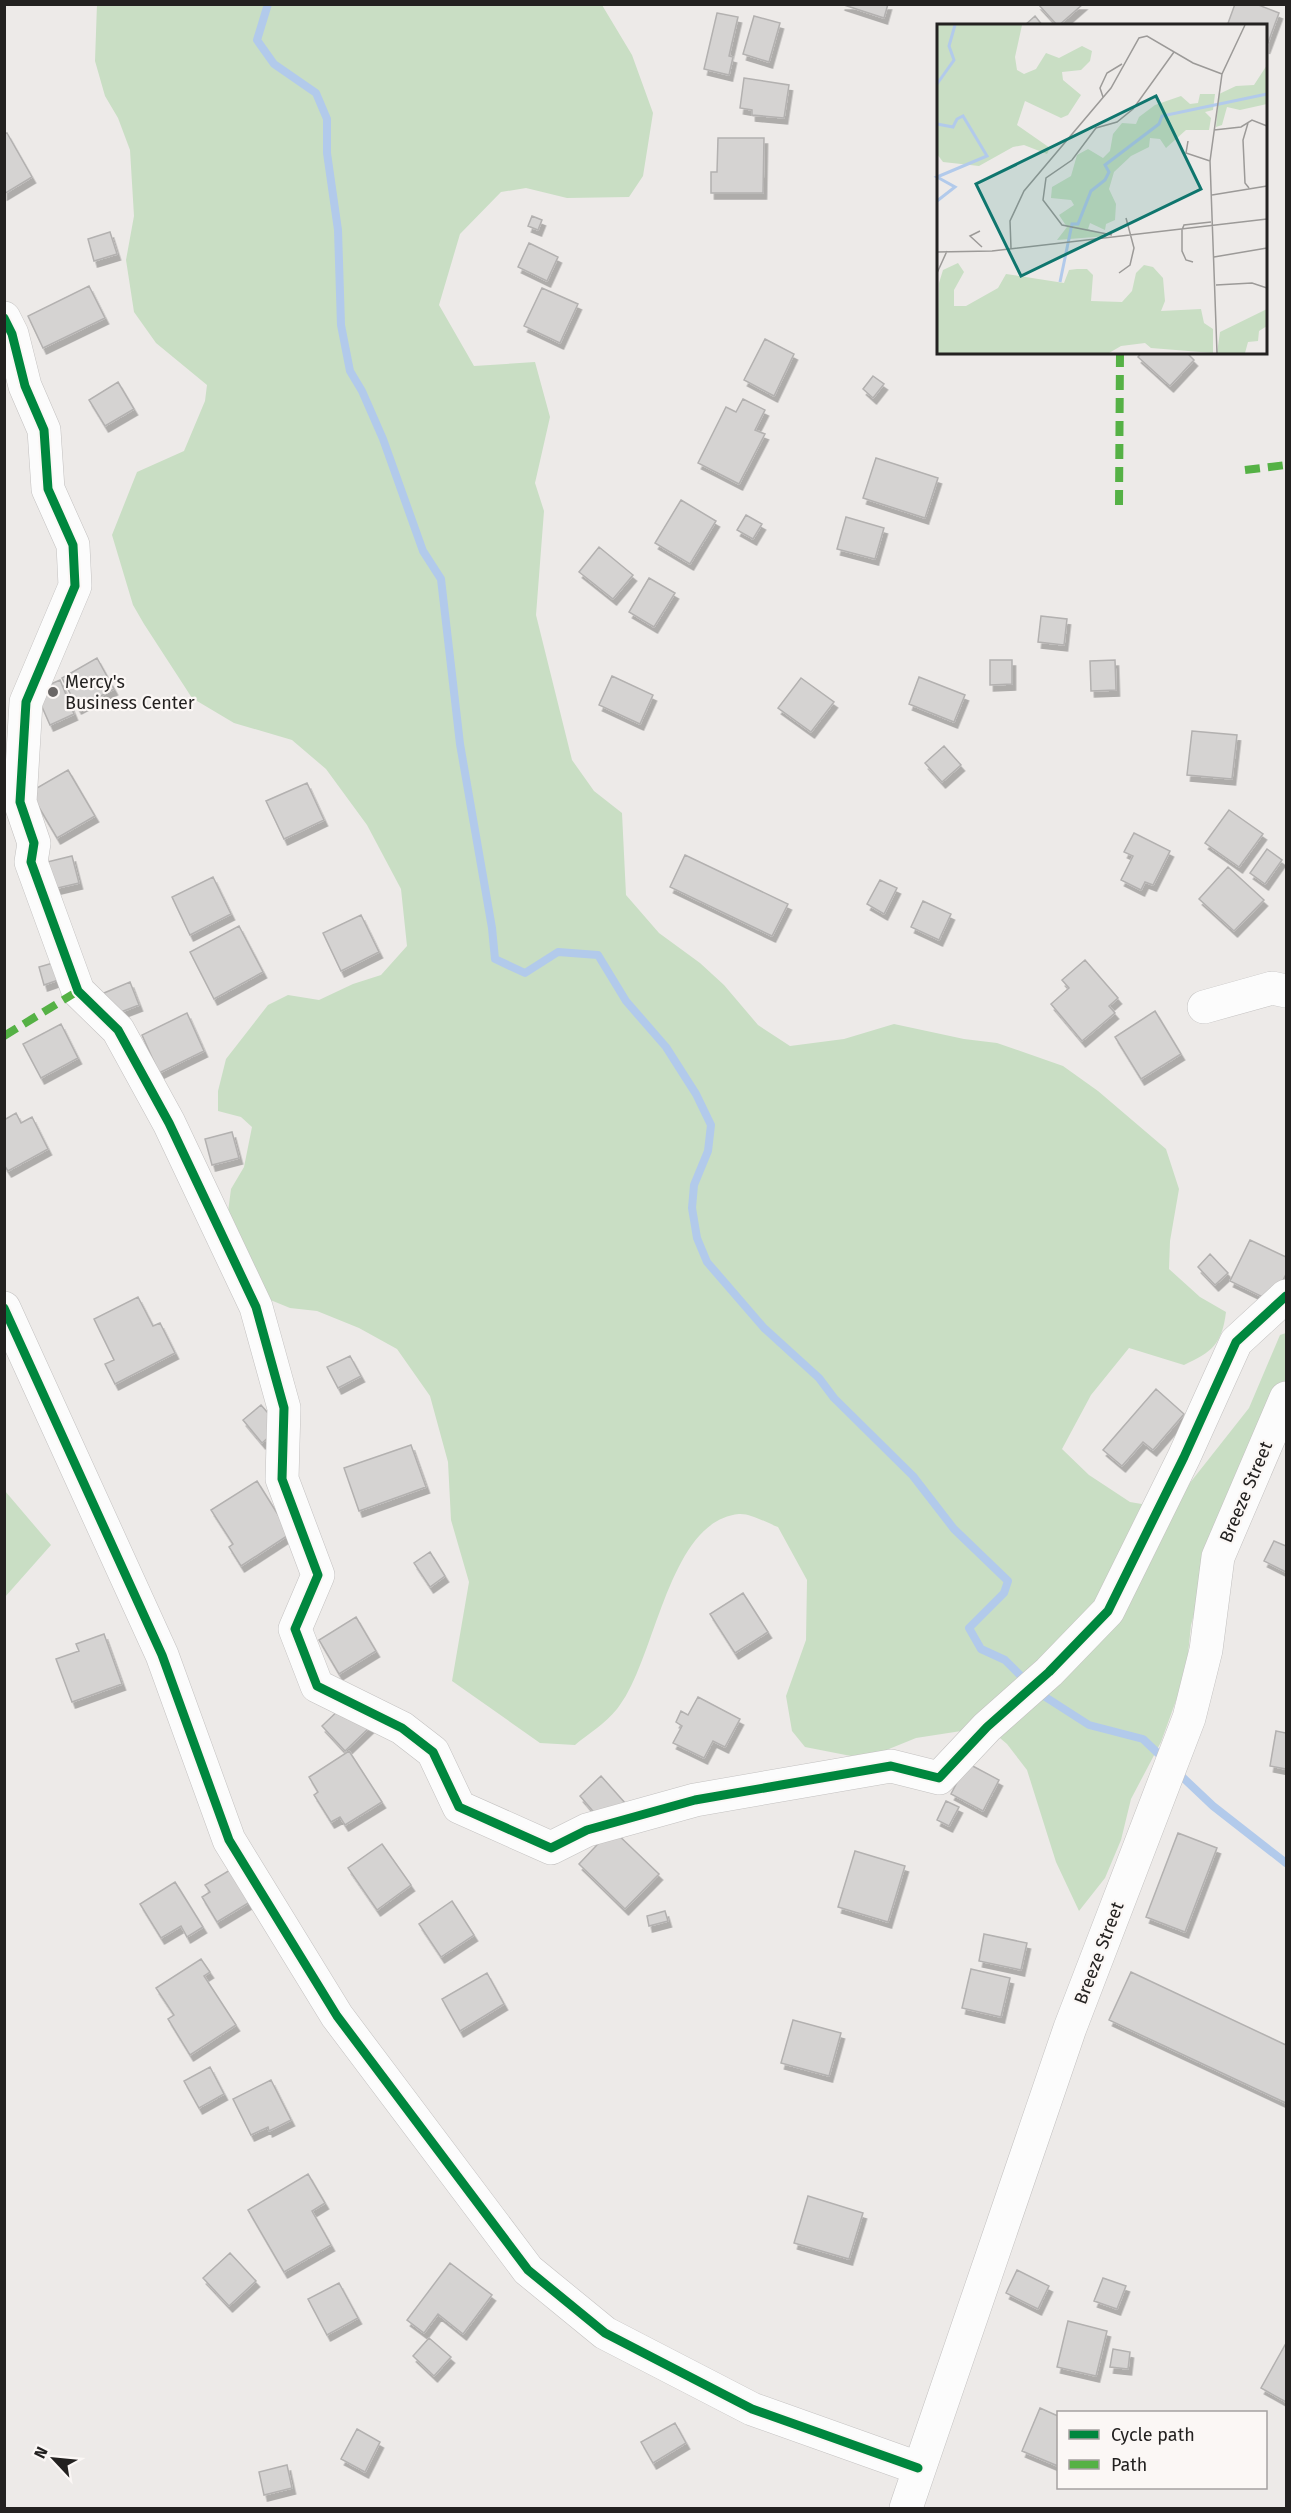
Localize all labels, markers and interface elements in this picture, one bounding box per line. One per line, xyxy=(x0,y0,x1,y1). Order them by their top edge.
inset map xyxy=(937,24,1267,354)
place label: Mercy's Business Center xyxy=(65,671,195,714)
marker: Mercy's Business Center xyxy=(46,685,60,699)
street label: Breeze Street xyxy=(1215,1438,1277,1546)
street label: Breeze Street xyxy=(1069,1898,1129,2007)
legend xyxy=(1057,2411,1267,2489)
text: Cycle path xyxy=(1111,2424,1195,2446)
north arrow xyxy=(24,2429,84,2489)
text: N xyxy=(30,2444,52,2462)
text: Path xyxy=(1111,2454,1147,2476)

